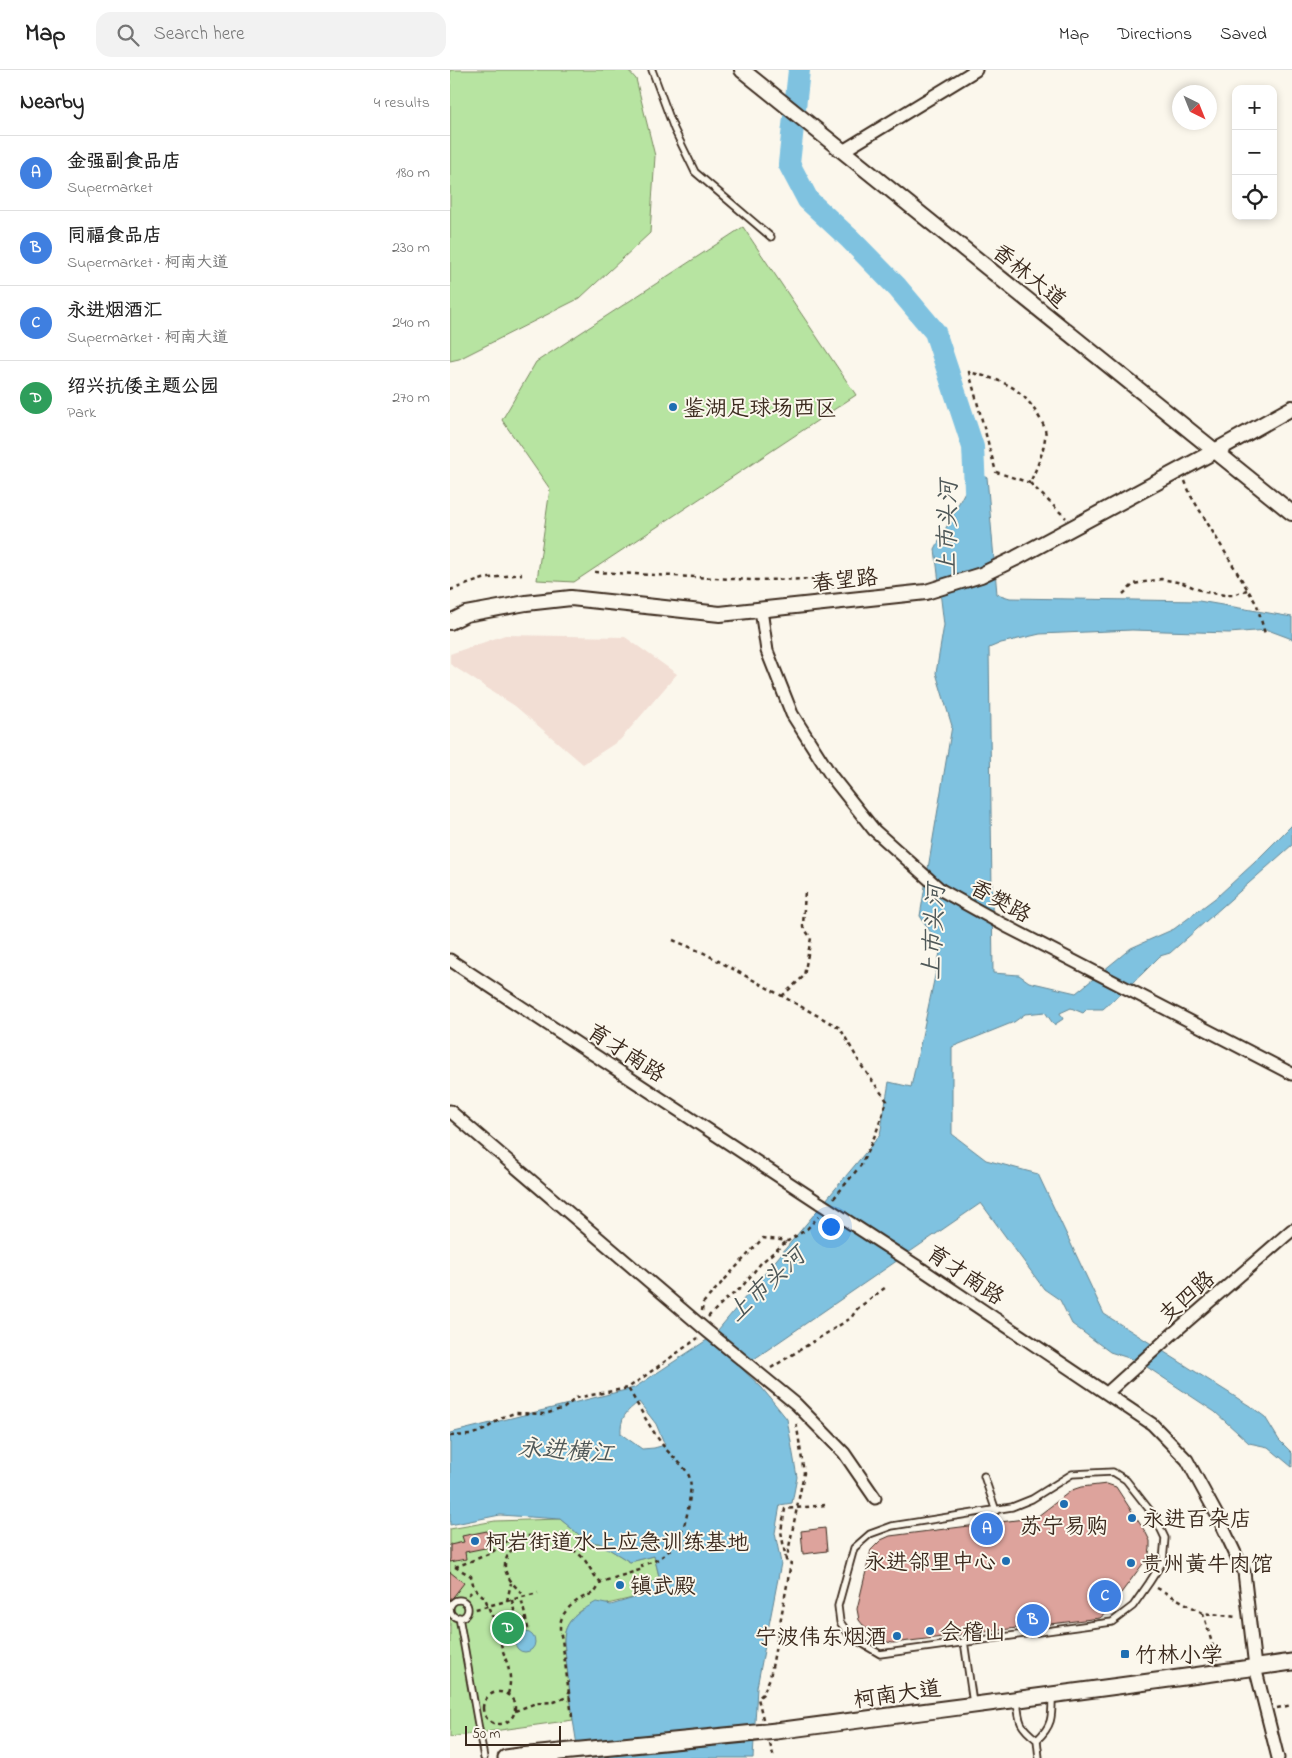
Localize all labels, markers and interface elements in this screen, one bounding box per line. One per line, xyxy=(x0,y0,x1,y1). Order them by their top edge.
search box xyxy=(96,12,446,57)
text: Map xyxy=(25,17,66,52)
icon: search xyxy=(114,21,142,49)
text: Search here xyxy=(154,21,245,48)
text: Map xyxy=(1059,22,1089,48)
text: Directions xyxy=(1117,22,1192,48)
text: Saved xyxy=(1220,22,1267,48)
north arrow xyxy=(1172,85,1217,130)
map controls xyxy=(1232,85,1277,220)
button: + xyxy=(1232,85,1277,130)
text: Nearby xyxy=(20,88,84,118)
text: 4 results xyxy=(374,91,430,115)
button: − xyxy=(1232,130,1277,175)
text: 金强副食品店 xyxy=(67,149,181,176)
text: A xyxy=(31,161,41,185)
text: 180 m xyxy=(396,161,430,185)
button: locate xyxy=(1232,175,1277,220)
text: Supermarket xyxy=(67,176,153,200)
text: 同福食品店 xyxy=(67,223,162,250)
text: B xyxy=(31,236,41,260)
text: 230 m xyxy=(392,236,430,260)
street label: 香林大道 xyxy=(984,237,1072,317)
text: Supermarket · 柯南大道 xyxy=(67,251,228,275)
text: 永进烟酒汇 xyxy=(67,298,162,325)
text: C xyxy=(32,311,40,335)
text: 240 m xyxy=(392,311,430,335)
text: Supermarket · 柯南大道 xyxy=(67,326,228,350)
text: 绍兴抗倭主题公园 xyxy=(67,374,219,401)
text: D xyxy=(30,386,42,410)
text: 270 m xyxy=(392,386,430,410)
place label: 鉴湖足球场西区 xyxy=(683,394,837,426)
text: Park xyxy=(67,401,96,425)
marker: 鉴湖足球场西区 xyxy=(667,401,679,413)
water label: 上市头河 xyxy=(931,476,968,576)
street label: 春望路 xyxy=(811,563,880,601)
street label: 香樊路 xyxy=(963,873,1036,933)
water label: 上市头河 xyxy=(916,879,956,981)
street label: 育才南路 xyxy=(580,1017,671,1092)
your location xyxy=(818,1214,844,1240)
water label: 上市头河 xyxy=(721,1238,818,1331)
street label: 育才南路 xyxy=(919,1239,1010,1314)
street label: 支四路 xyxy=(1153,1265,1223,1332)
water label: 永进横江 xyxy=(517,1432,616,1473)
marker: 苏宁易购 xyxy=(1058,1498,1070,1510)
place label: 永进百杂店 xyxy=(1142,1505,1252,1537)
pin: A xyxy=(971,1510,1003,1548)
place label: 苏宁易购 xyxy=(1020,1512,1108,1544)
marker: 永进百杂店 xyxy=(1126,1512,1138,1524)
place label: 柯岩街道水上应急训练基地 xyxy=(485,1528,749,1560)
marker: 柯岩街道水上应急训练基地 xyxy=(469,1535,481,1547)
place label: 永进邻里中心 xyxy=(864,1548,996,1580)
place label: 贵州黄牛肉馆 xyxy=(1141,1550,1273,1582)
marker: 永进邻里中心 xyxy=(1000,1555,1012,1567)
marker: 贵州黄牛肉馆 xyxy=(1125,1557,1137,1569)
place label: 镇武殿 xyxy=(630,1572,696,1604)
pin: C xyxy=(1089,1577,1121,1615)
marker: 镇武殿 xyxy=(614,1579,626,1591)
pin: B xyxy=(1017,1601,1049,1639)
pin: D xyxy=(492,1609,524,1647)
place label: 会稽山 xyxy=(940,1618,1006,1650)
place label: 宁波伟东烟酒 xyxy=(755,1623,887,1655)
marker: 会稽山 xyxy=(924,1625,936,1637)
marker: 宁波伟东烟酒 xyxy=(891,1630,903,1642)
place label: 竹林小学 xyxy=(1135,1641,1223,1673)
marker: 竹林小学 xyxy=(1119,1648,1131,1660)
street label: 柯南大道 xyxy=(852,1674,943,1718)
scale bar xyxy=(465,1723,561,1746)
text: 50 m xyxy=(472,1724,500,1745)

